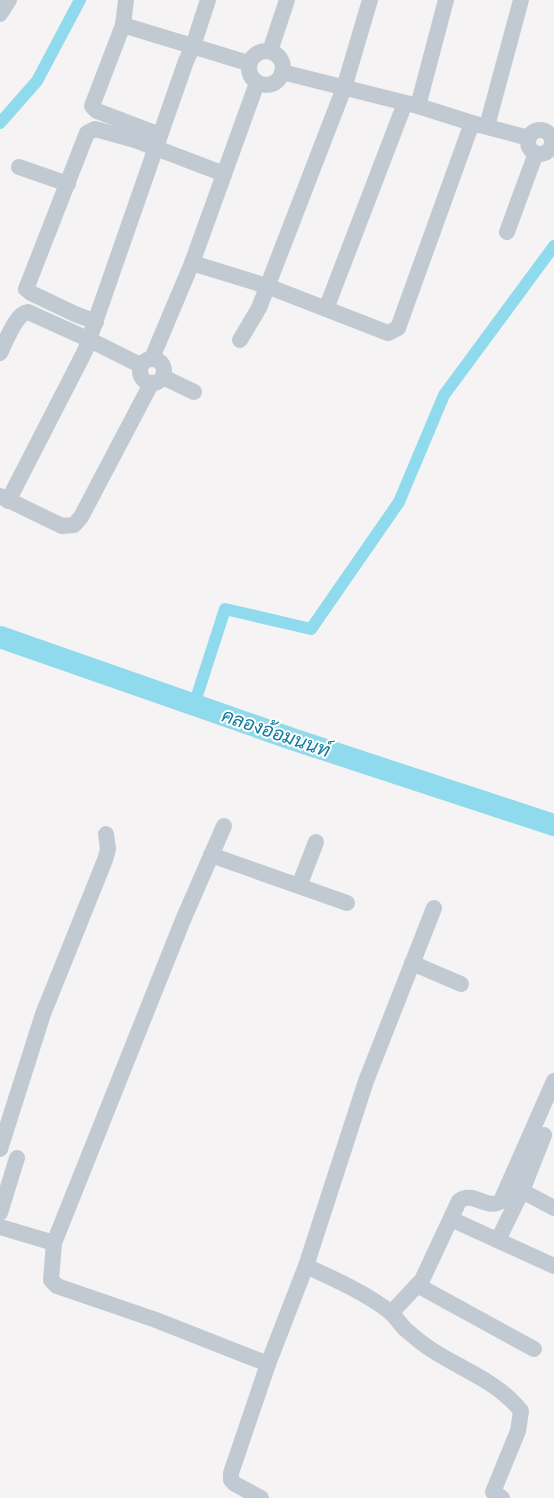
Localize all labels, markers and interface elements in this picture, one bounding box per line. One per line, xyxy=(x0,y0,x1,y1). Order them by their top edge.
water label: คลองอ้อมนนท์ xyxy=(218,702,336,765)

